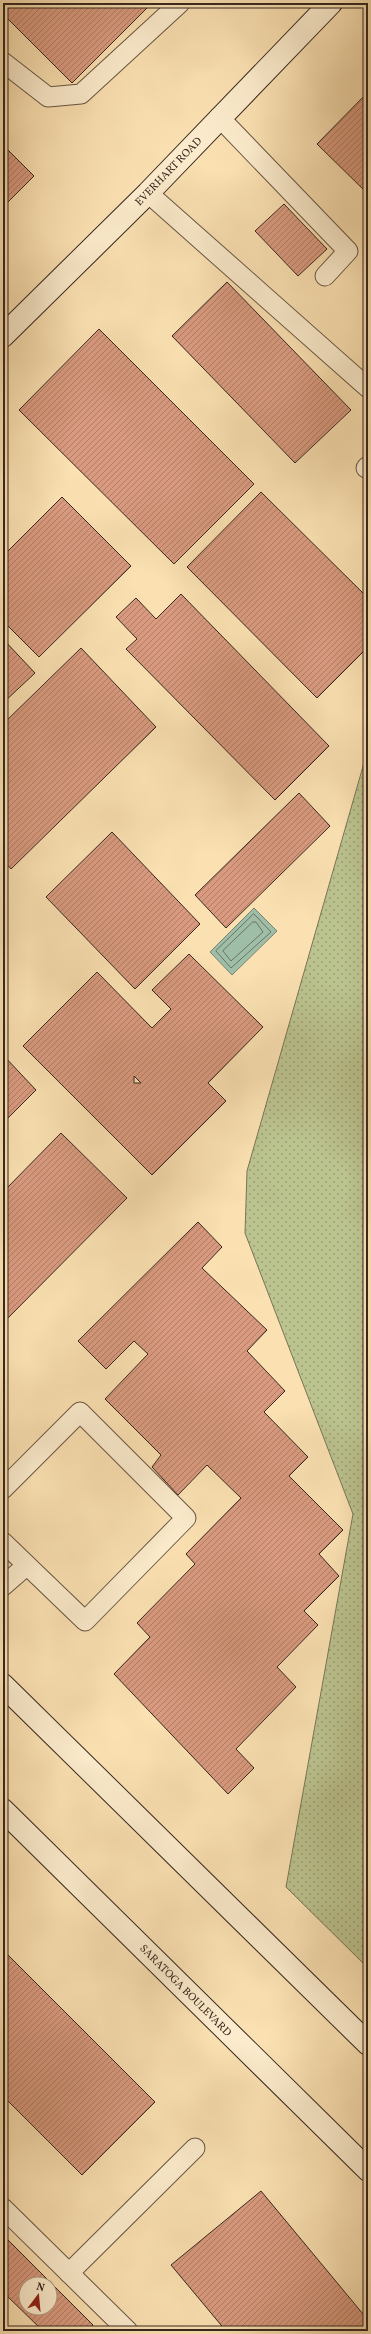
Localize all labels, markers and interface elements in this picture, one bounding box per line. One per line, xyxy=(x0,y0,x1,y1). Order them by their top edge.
street label: EVERHART ROAD xyxy=(132,134,206,210)
street label: SARATOGA BOULEVARD xyxy=(136,1942,234,2040)
north arrow xyxy=(18,2276,58,2316)
text: N xyxy=(34,2280,46,2296)

